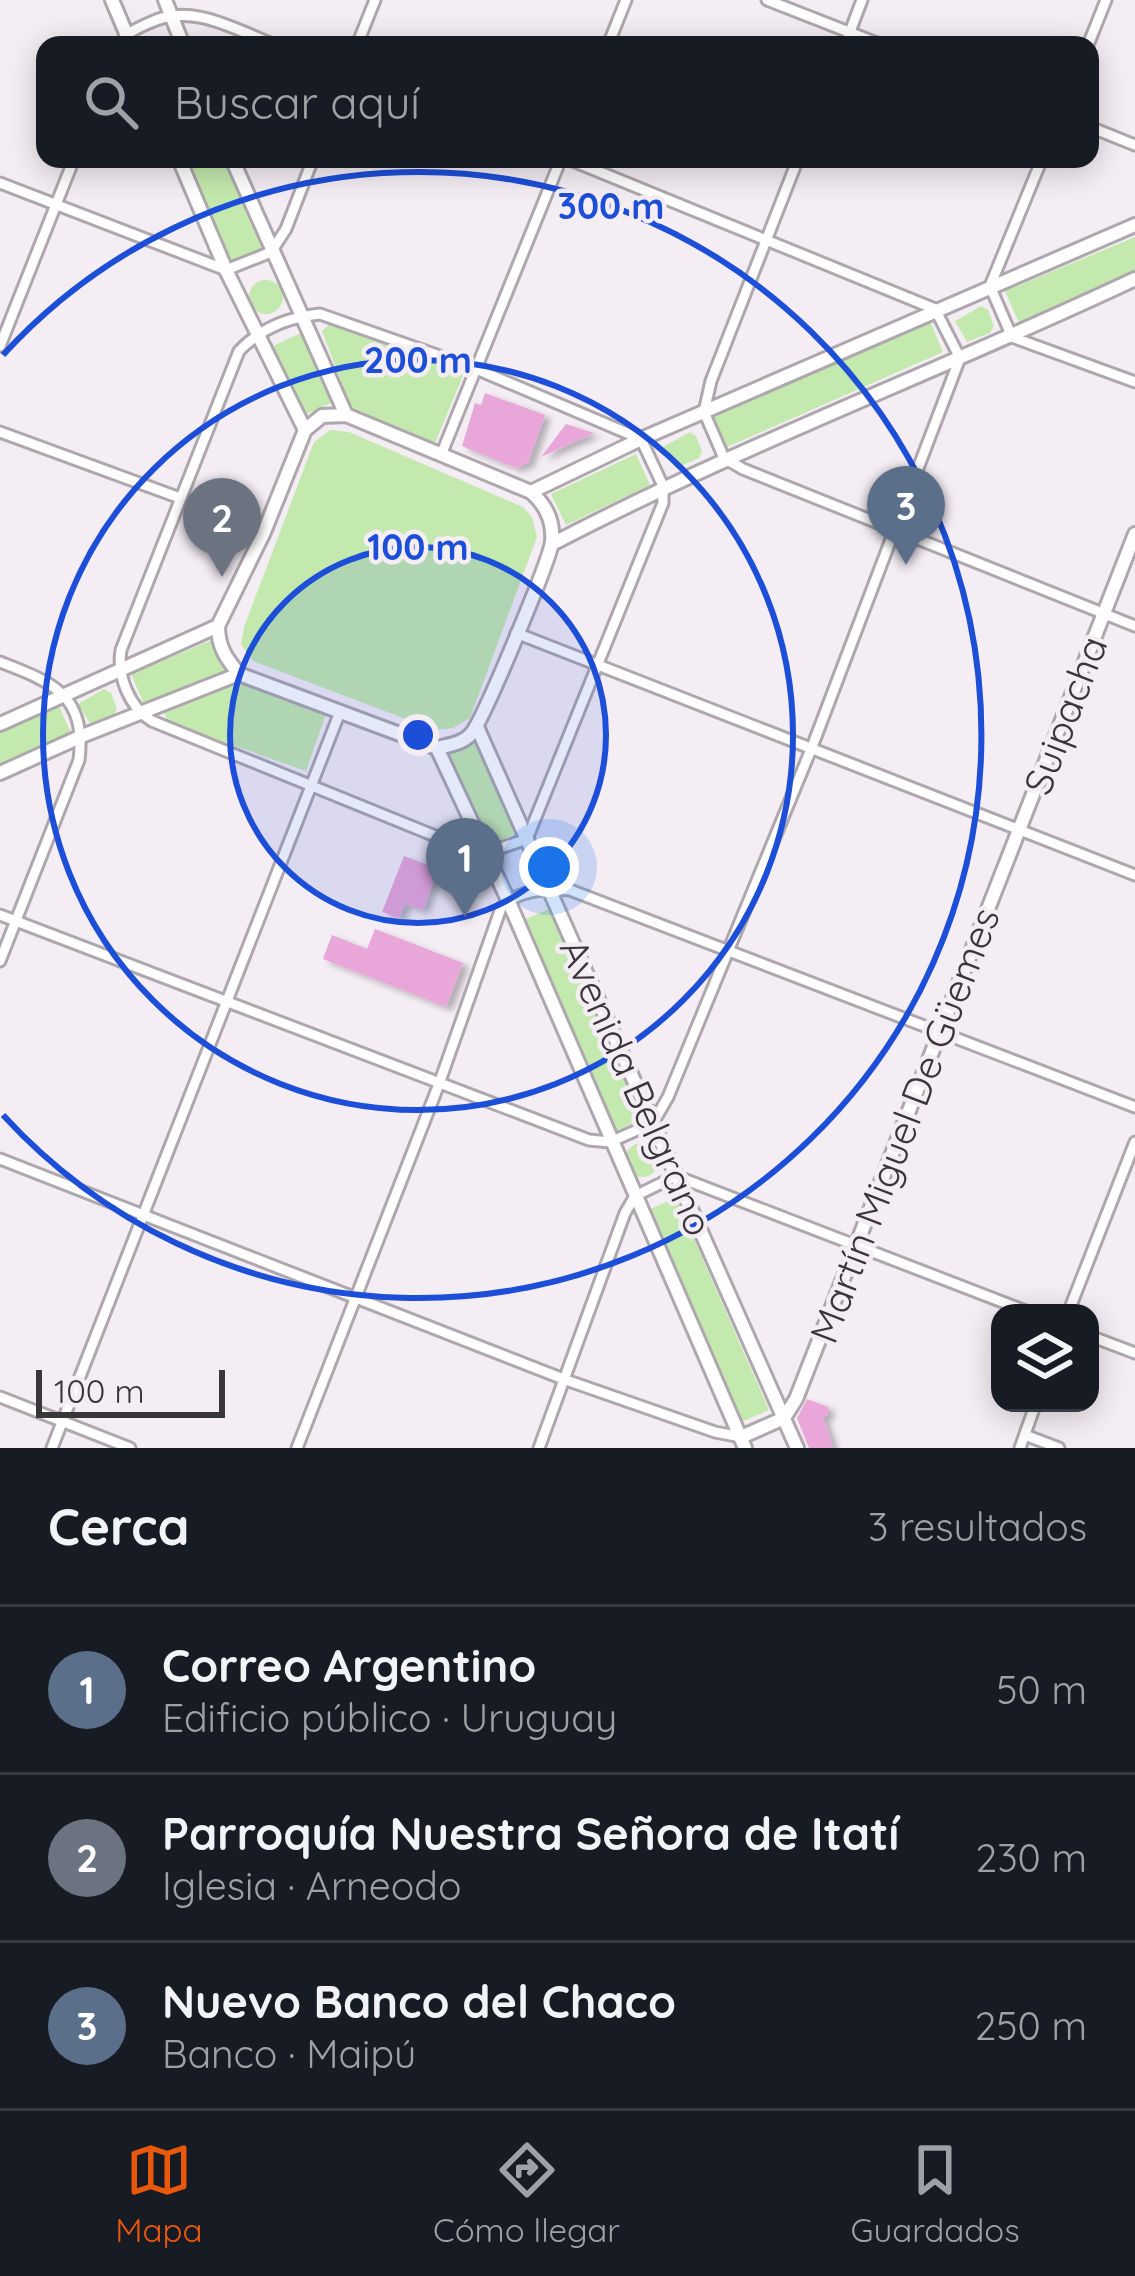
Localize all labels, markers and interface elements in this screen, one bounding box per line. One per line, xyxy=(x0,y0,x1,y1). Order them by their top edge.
search box xyxy=(36,36,1099,168)
icon: search xyxy=(78,69,144,135)
text: Buscar aquí xyxy=(174,74,420,130)
text: 300 m xyxy=(558,183,664,228)
text: 200 m xyxy=(364,337,472,382)
pin: 3 xyxy=(867,466,945,565)
pin: 2 xyxy=(183,478,261,577)
text: 100 m xyxy=(367,524,469,569)
street label: Suipacha xyxy=(1012,629,1118,801)
centre of rings xyxy=(397,714,439,756)
pin: 1 xyxy=(426,818,504,917)
your location xyxy=(519,837,579,897)
street label: Martín Miguel De Güemes xyxy=(798,900,1010,1350)
street label: Avenida Belgrano xyxy=(550,931,724,1243)
map controls xyxy=(991,1304,1099,1412)
button: layers xyxy=(991,1304,1099,1412)
scale bar xyxy=(36,1364,225,1417)
text: 100 m xyxy=(54,1370,145,1411)
text: Cerca xyxy=(48,1494,190,1558)
text: 3 resultados xyxy=(868,1502,1087,1551)
text: Correo Argentino xyxy=(162,1637,536,1693)
text: 1 xyxy=(79,1665,95,1714)
text: 50 m xyxy=(996,1665,1087,1714)
text: Edificio público · Uruguay xyxy=(162,1693,617,1742)
text: Parroquía Nuestra Señora de Itatí xyxy=(162,1805,899,1861)
text: 2 xyxy=(76,1833,98,1882)
text: 230 m xyxy=(976,1833,1087,1882)
text: Iglesia · Arneodo xyxy=(162,1861,461,1910)
text: Nuevo Banco del Chaco xyxy=(162,1973,676,2029)
text: 3 xyxy=(77,2001,97,2050)
text: 250 m xyxy=(975,2001,1087,2050)
text: Banco · Maipú xyxy=(162,2029,416,2078)
tab: Mapa xyxy=(115,2137,203,2250)
tab: Cómo llegar xyxy=(433,2137,620,2250)
tab: Guardados xyxy=(851,2137,1020,2250)

